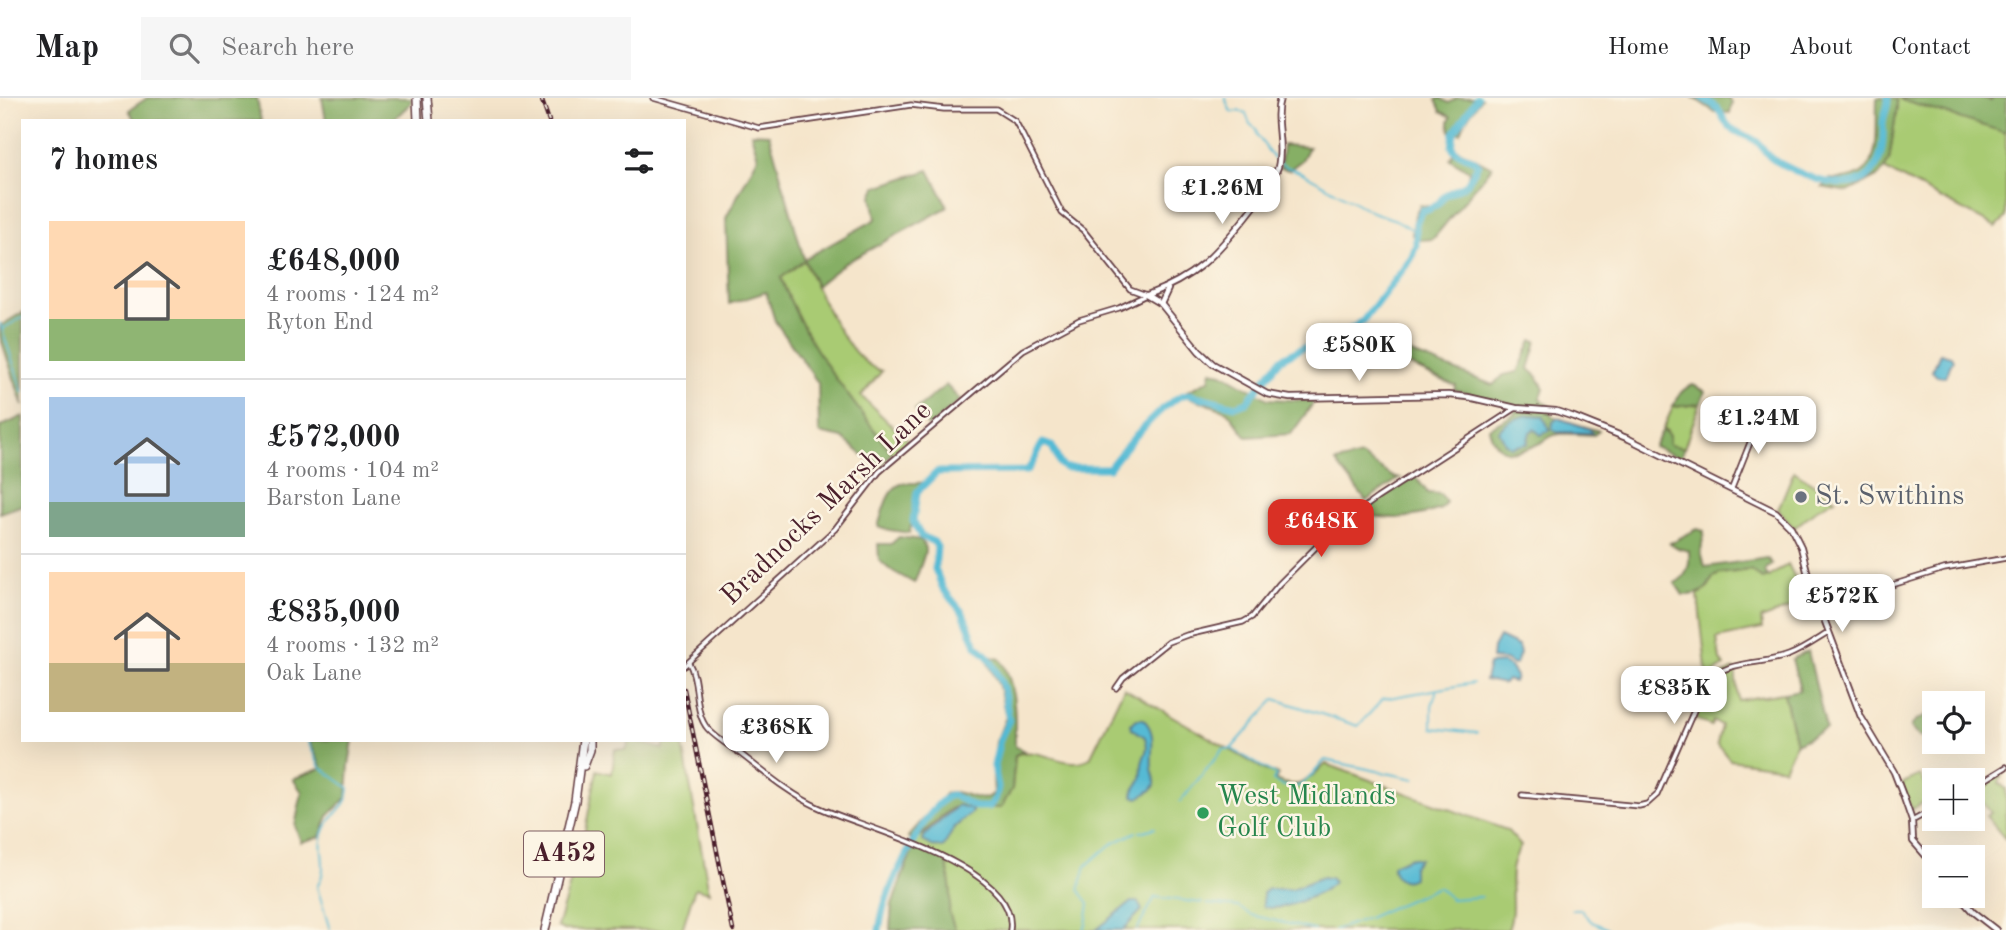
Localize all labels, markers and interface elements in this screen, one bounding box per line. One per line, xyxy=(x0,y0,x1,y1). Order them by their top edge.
search box xyxy=(141,17,631,80)
icon: search xyxy=(165,29,203,67)
text: Map xyxy=(35,32,99,65)
text: Search here xyxy=(221,35,354,61)
text: Home xyxy=(1608,36,1669,60)
text: Map xyxy=(1707,36,1751,60)
text: About xyxy=(1789,36,1853,60)
text: Contact xyxy=(1891,36,1971,60)
icon: filters xyxy=(620,142,658,180)
text: 7 homes xyxy=(49,146,158,176)
pin: £1.26M xyxy=(1165,166,1279,226)
text: £1.26M xyxy=(1180,177,1264,200)
text: £648,000 xyxy=(266,247,400,277)
icon: home xyxy=(105,249,189,333)
text: 4 rooms · 124 m² xyxy=(266,283,439,306)
text: Ryton End xyxy=(266,311,373,334)
pin: £580K xyxy=(1310,324,1408,383)
text: £580K xyxy=(1322,334,1396,357)
pin: £1.24M xyxy=(1701,396,1815,456)
street label: Bradnocks Marsh Lane xyxy=(717,397,937,611)
text: £1.24M xyxy=(1716,407,1800,430)
text: £572,000 xyxy=(266,423,400,453)
icon: home xyxy=(105,425,189,509)
text: 4 rooms · 104 m² xyxy=(266,459,439,482)
place label: St. Swithins xyxy=(1815,483,1964,511)
text: Barston Lane xyxy=(266,487,401,510)
marker: St. Swithins xyxy=(1793,489,1809,505)
pin: £648K xyxy=(1272,500,1370,559)
text: £648K xyxy=(1284,510,1358,533)
pin: £572K xyxy=(1793,574,1891,634)
text: £572K xyxy=(1805,585,1879,608)
text: £835,000 xyxy=(266,598,400,628)
icon: home xyxy=(105,600,189,684)
text: 4 rooms · 132 m² xyxy=(266,634,439,657)
text: Oak Lane xyxy=(266,662,362,685)
pin: £835K xyxy=(1625,666,1723,726)
text: £835K xyxy=(1637,677,1711,700)
map controls xyxy=(1922,691,1985,908)
button: locate xyxy=(1922,691,1985,754)
pin: £368K xyxy=(727,706,825,765)
text: £368K xyxy=(739,716,813,739)
button: + xyxy=(1922,768,1985,831)
place label: West Midlands Golf Club xyxy=(1217,783,1396,843)
marker: West Midlands Golf Club xyxy=(1195,805,1211,821)
road number: A452 xyxy=(524,832,604,876)
button: − xyxy=(1922,845,1985,908)

